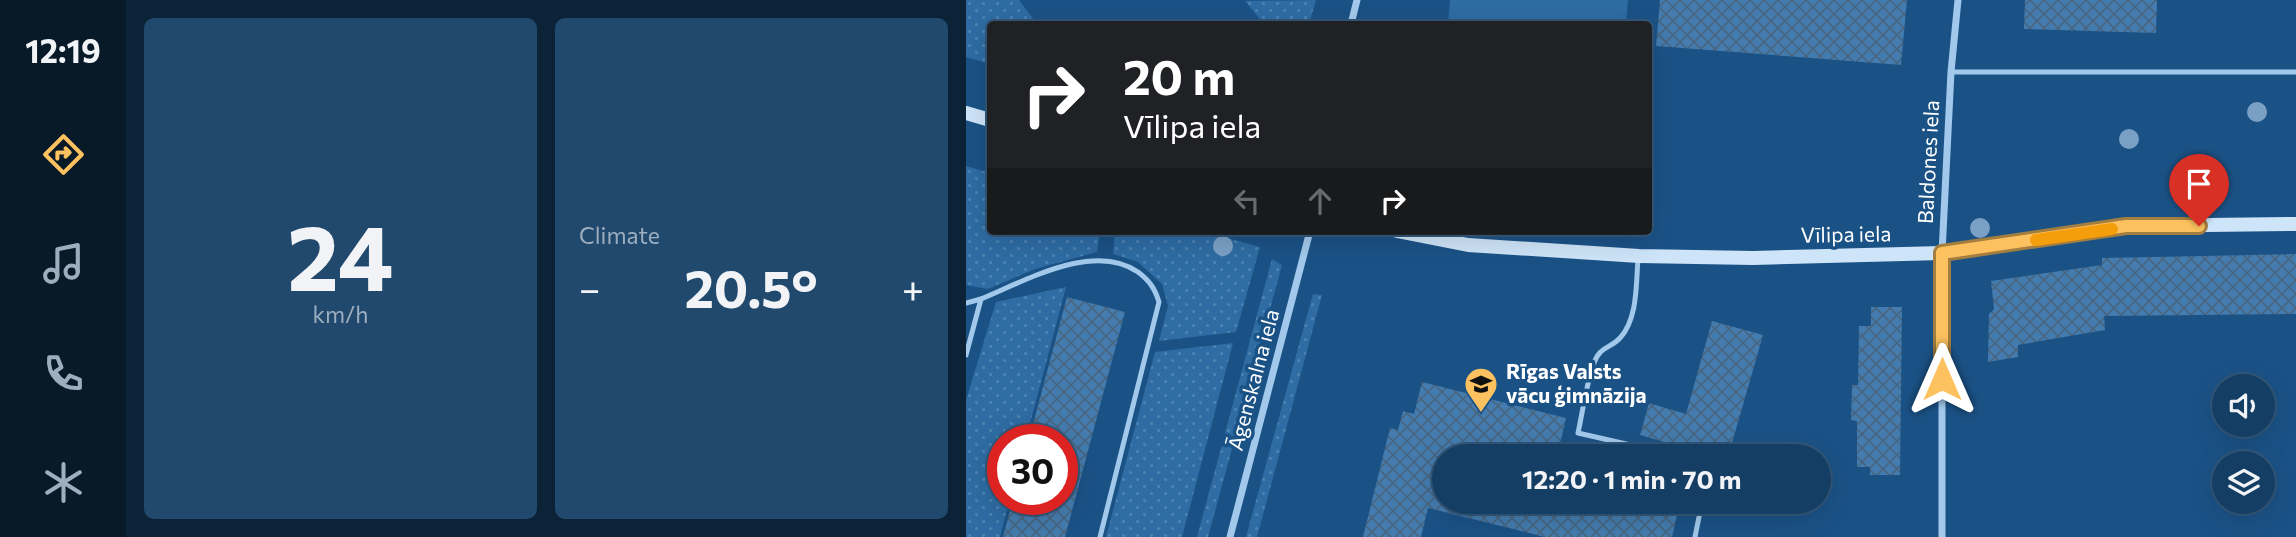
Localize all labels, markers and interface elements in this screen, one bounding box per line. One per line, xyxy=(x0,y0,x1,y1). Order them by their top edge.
text: 12:19 xyxy=(25,30,101,70)
text: 20 m xyxy=(1123,45,1235,105)
icon: right xyxy=(1008,49,1099,140)
street label: Baldones iela xyxy=(1912,99,1943,225)
text: Vīlipa iela xyxy=(1123,105,1261,145)
icon: directions xyxy=(39,130,88,179)
pin xyxy=(2169,154,2229,226)
icon: arrive xyxy=(2180,165,2218,203)
icon: left xyxy=(1228,182,1266,220)
icon: ahead xyxy=(1301,182,1339,220)
icon: right xyxy=(1374,182,1412,220)
text: 24 xyxy=(287,198,394,310)
street label: Vīlipa iela xyxy=(1800,220,1892,247)
text: Climate xyxy=(579,221,660,249)
icon: music xyxy=(39,239,88,288)
text: 20.5° xyxy=(684,255,818,319)
text: − xyxy=(579,264,601,311)
text: + xyxy=(902,264,924,311)
text: km/h xyxy=(313,300,368,328)
street label: Āgenskalna iela xyxy=(1222,306,1283,453)
position arrow xyxy=(1905,342,1979,416)
icon: phone xyxy=(39,349,88,398)
place label: Rīgas Valsts vācu ģimnāzija xyxy=(1506,358,1647,407)
school or university icon: Rīgas Valsts vācu ģimnāzija xyxy=(1462,365,1500,414)
map controls xyxy=(2212,374,2275,514)
button: sound xyxy=(2212,374,2275,437)
speed limit sign: 30 xyxy=(987,424,1078,515)
button: layers xyxy=(2212,451,2275,514)
icon: climate xyxy=(39,458,88,507)
text: 12:20 · 1 min · 70 m xyxy=(1522,463,1741,494)

